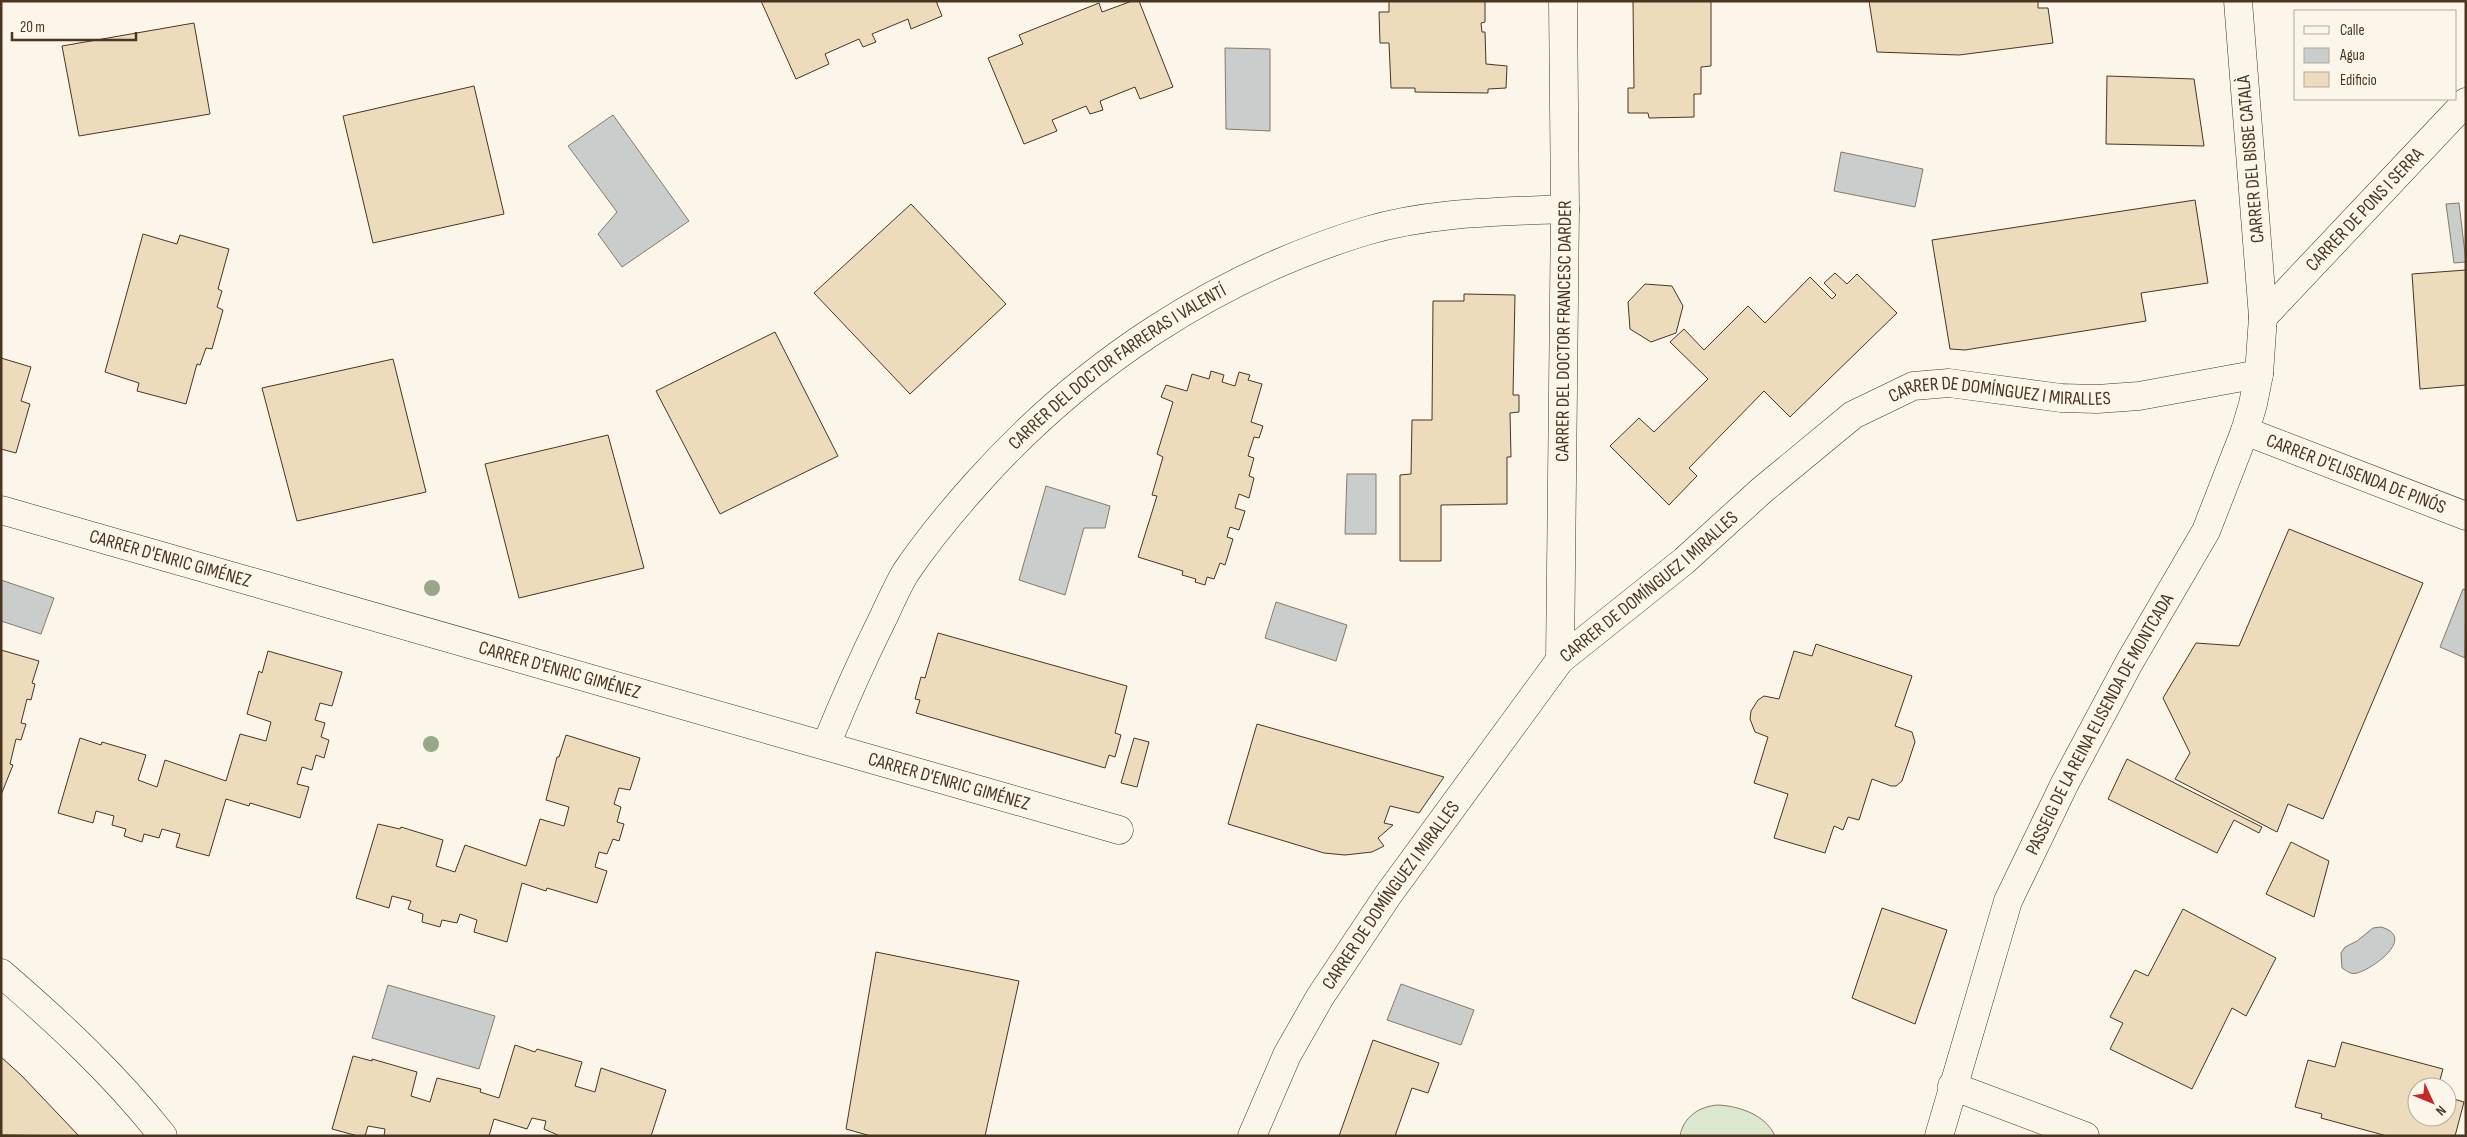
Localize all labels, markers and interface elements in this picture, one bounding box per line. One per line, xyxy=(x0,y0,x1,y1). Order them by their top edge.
scale bar xyxy=(12,10,136,42)
legend xyxy=(2294,10,2457,100)
text: 20 m xyxy=(20,18,45,37)
text: Calle xyxy=(2340,21,2364,40)
text: Agua xyxy=(2339,46,2365,65)
text: Edificio xyxy=(2340,71,2377,90)
street label: CARRER DEL BISBE CATALÀ xyxy=(2232,73,2270,244)
street label: CARRER DE PONS I SERRA xyxy=(2301,142,2429,276)
street label: CARRER DEL DOCTOR FRANCESC DARDER xyxy=(1551,200,1576,462)
street label: CARRER DEL DOCTOR FARRERAS I VALENTÍ xyxy=(1003,279,1230,454)
street label: CARRER DE DOMÍNGUEZ I MIRALLES xyxy=(1885,371,2112,411)
street label: CARRER D'ELISENDA DE PINÓS xyxy=(2263,429,2449,519)
street label: CARRER DE DOMÍNGUEZ I MIRALLES xyxy=(1555,506,1743,667)
street label: CARRER D'ENRIC GIMÉNEZ xyxy=(87,524,254,593)
street label: PASSEIG DE LA REINA ELISENDA DE MONTCADA xyxy=(2020,589,2179,859)
street label: CARRER D'ENRIC GIMÉNEZ xyxy=(476,636,643,704)
street label: CARRER D'ENRIC GIMÉNEZ xyxy=(865,747,1033,815)
street label: CARRER DE DOMÍNGUEZ I MIRALLES xyxy=(1317,796,1465,994)
north arrow xyxy=(2407,1077,2457,1127)
text: N xyxy=(2432,1102,2450,1119)

